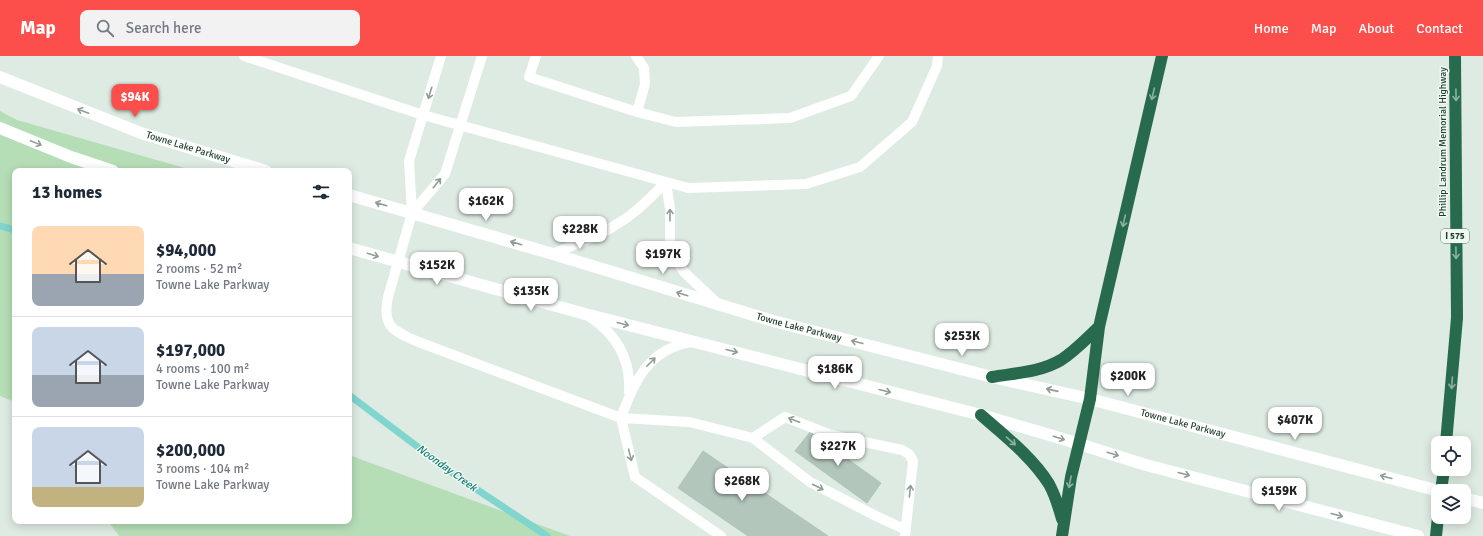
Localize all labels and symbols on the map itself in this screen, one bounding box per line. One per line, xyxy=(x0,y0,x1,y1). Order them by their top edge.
street label: Phillip Landrum Memorial Highway xyxy=(1437,67,1449,217)
pin: $94K xyxy=(111,84,159,118)
one-way arrow xyxy=(426,87,433,100)
one-way arrow xyxy=(1148,87,1156,100)
one-way arrow xyxy=(1452,88,1460,101)
one-way arrow xyxy=(77,106,89,114)
street label: Towne Lake Parkway xyxy=(145,129,232,166)
one-way arrow xyxy=(30,139,42,147)
one-way arrow xyxy=(433,178,441,189)
pin: $162K xyxy=(458,188,514,222)
one-way arrow xyxy=(374,200,387,207)
one-way arrow xyxy=(666,209,674,222)
one-way arrow xyxy=(1119,214,1127,227)
pin: $228K xyxy=(552,216,608,250)
road number: I 575 xyxy=(1441,229,1469,243)
one-way arrow xyxy=(509,239,522,246)
pin: $197K xyxy=(635,241,691,275)
one-way arrow xyxy=(1452,246,1460,259)
one-way arrow xyxy=(367,252,380,259)
pin: $152K xyxy=(409,252,465,286)
pin: $135K xyxy=(503,278,559,312)
one-way arrow xyxy=(676,290,689,297)
street label: Towne Lake Parkway xyxy=(755,310,843,344)
one-way arrow xyxy=(616,320,629,328)
pin: $253K xyxy=(934,323,990,357)
one-way arrow xyxy=(851,338,864,346)
one-way arrow xyxy=(725,348,738,355)
pin: $186K xyxy=(807,356,863,390)
one-way arrow xyxy=(647,357,656,367)
pin: $200K xyxy=(1100,363,1156,397)
one-way arrow xyxy=(1448,376,1455,389)
one-way arrow xyxy=(1045,386,1058,394)
one-way arrow xyxy=(878,387,891,395)
street label: Towne Lake Parkway xyxy=(1139,407,1227,441)
pin: $407K xyxy=(1267,407,1323,441)
one-way arrow xyxy=(789,416,801,424)
pin: $227K xyxy=(810,433,866,467)
one-way arrow xyxy=(1053,434,1065,442)
one-way arrow xyxy=(1005,436,1015,445)
water label: Noonday Creek xyxy=(415,442,481,495)
one-way arrow xyxy=(626,449,634,462)
one-way arrow xyxy=(1106,451,1119,458)
pin: $268K xyxy=(714,468,770,502)
one-way arrow xyxy=(1177,471,1190,479)
one-way arrow xyxy=(1380,473,1393,480)
one-way arrow xyxy=(1066,475,1074,488)
pin: $159K xyxy=(1251,478,1307,512)
one-way arrow xyxy=(812,483,824,491)
one-way arrow xyxy=(906,485,914,498)
one-way arrow xyxy=(1330,512,1343,519)

